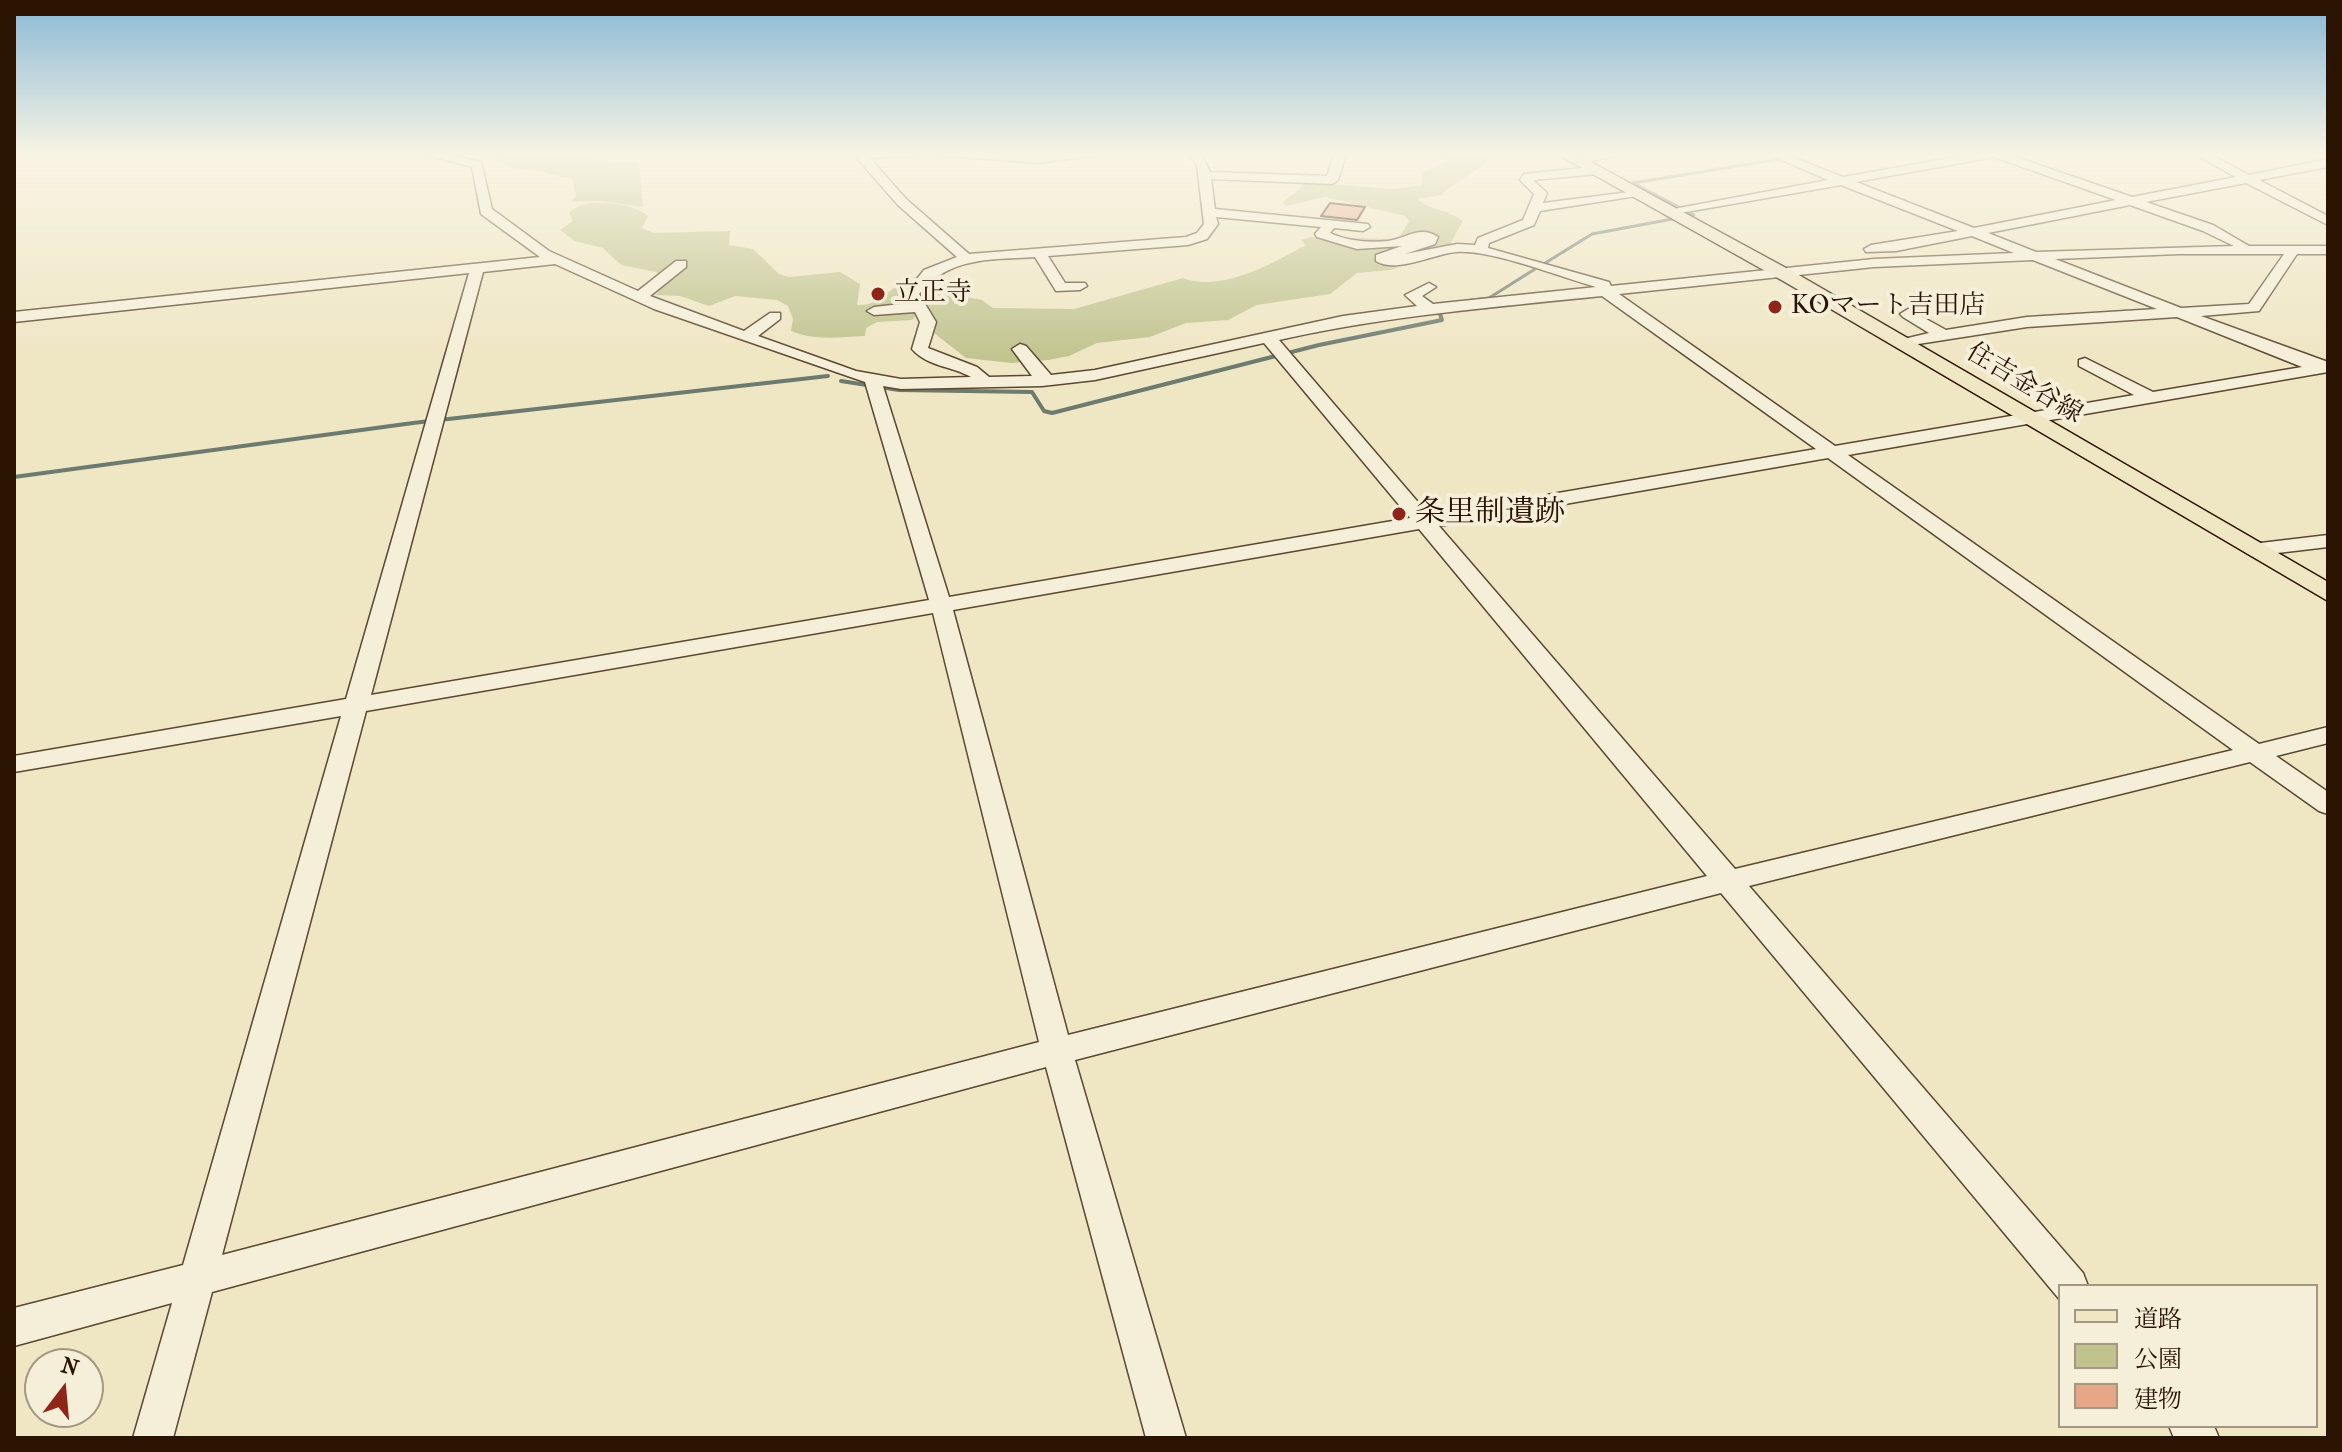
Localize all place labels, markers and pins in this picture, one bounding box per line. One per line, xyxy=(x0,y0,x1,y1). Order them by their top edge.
place label: 立正寺 xyxy=(894,278,972,310)
marker: 立正寺 xyxy=(869,285,887,303)
place label: KOマート吉田店 xyxy=(1791,291,1985,323)
marker: KOマート吉田店 xyxy=(1766,298,1784,316)
place label: 条里制遺跡 xyxy=(1415,496,1565,532)
marker: 条里制遺跡 xyxy=(1390,505,1408,523)

